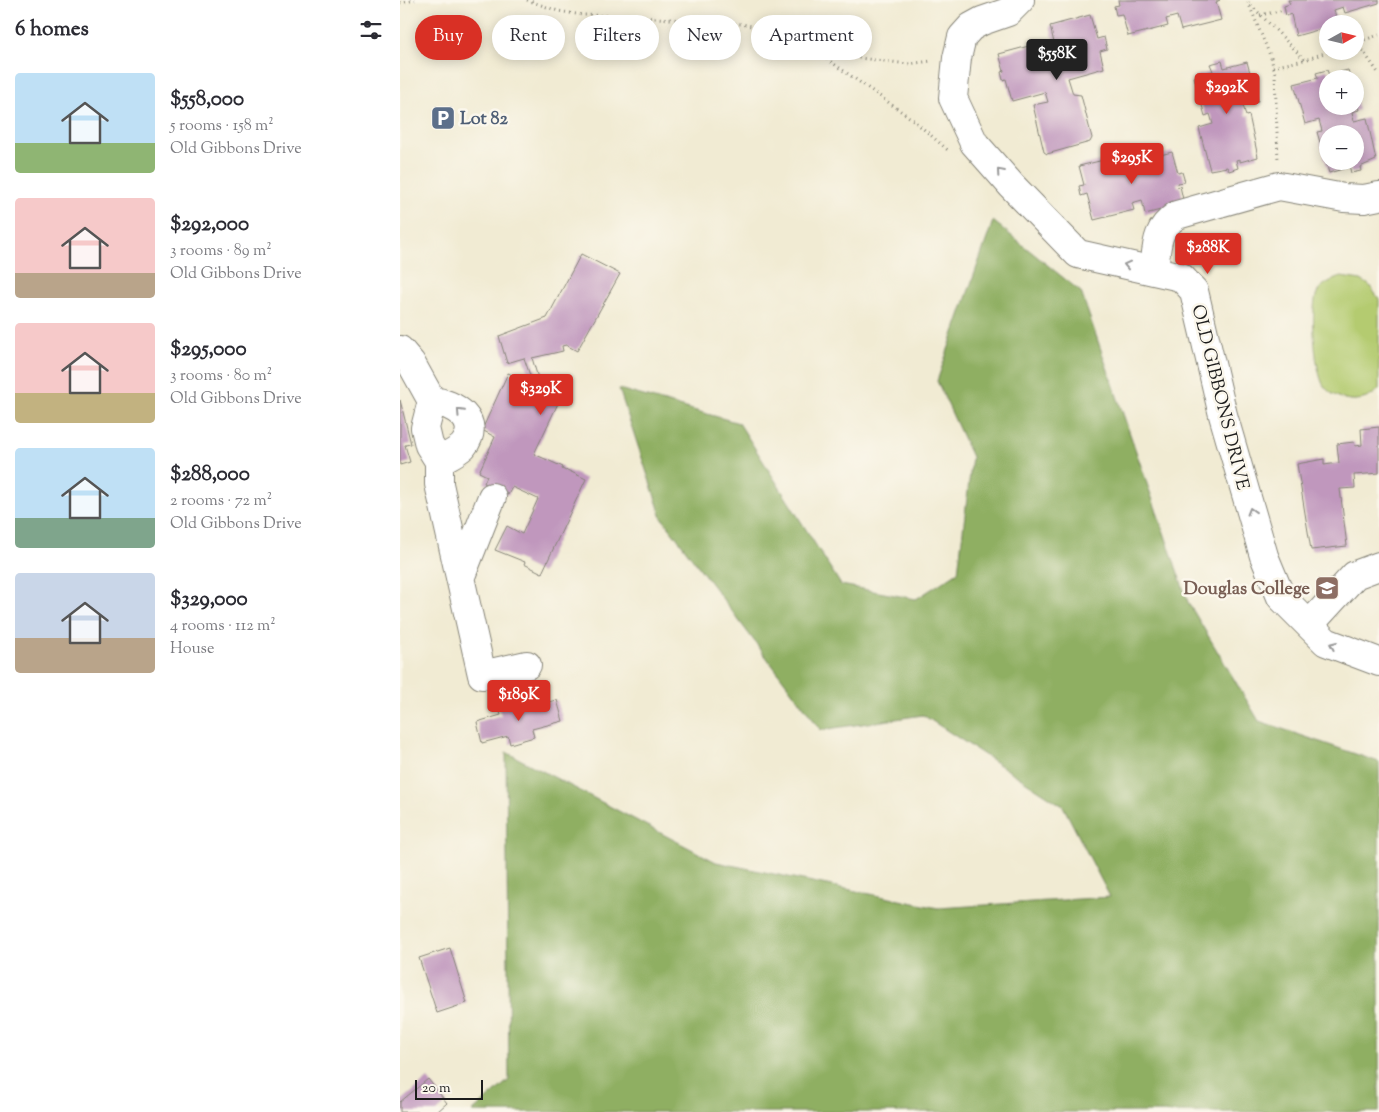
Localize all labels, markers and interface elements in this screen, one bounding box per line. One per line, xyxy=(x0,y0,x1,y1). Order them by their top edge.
text: 6 homes xyxy=(15,15,89,45)
chip: Buy xyxy=(415,15,482,60)
chip: Rent xyxy=(492,15,565,60)
chip: Filters xyxy=(575,15,659,60)
chip: New xyxy=(669,15,741,60)
chip: Apartment xyxy=(751,15,872,60)
north arrow xyxy=(1319,15,1364,60)
map controls xyxy=(1319,15,1364,170)
icon: filters xyxy=(357,16,385,44)
pin: $558K xyxy=(1022,38,1092,81)
text: $558K xyxy=(1037,43,1077,66)
button: + xyxy=(1319,70,1364,115)
pin: $292K xyxy=(1192,72,1262,115)
text: $292K xyxy=(1206,77,1248,100)
text: $558,000 xyxy=(170,85,244,115)
icon: home xyxy=(55,93,115,153)
parking icon: Lot 82 xyxy=(430,105,456,131)
place label: Lot 82 xyxy=(460,107,508,133)
text: 5 rooms · 158 m² xyxy=(170,115,274,138)
button: − xyxy=(1319,125,1364,170)
text: Old Gibbons Drive xyxy=(170,138,302,161)
pin: $295K xyxy=(1097,142,1167,185)
text: $295K xyxy=(1111,147,1153,170)
one-way arrow xyxy=(997,169,1006,178)
text: $292,000 xyxy=(170,210,249,240)
icon: home xyxy=(55,218,115,278)
pin: $288K xyxy=(1173,232,1243,275)
text: $288K xyxy=(1186,237,1230,260)
text: 3 rooms · 89 m² xyxy=(170,240,272,263)
one-way arrow xyxy=(1122,260,1131,271)
text: Old Gibbons Drive xyxy=(170,263,302,286)
street label: OLD GIBBONS DRIVE xyxy=(1183,302,1255,493)
text: $295,000 xyxy=(170,335,247,365)
icon: home xyxy=(55,343,115,403)
text: 3 rooms · 80 m² xyxy=(170,365,272,388)
pin: $329K xyxy=(506,374,576,416)
text: $329K xyxy=(520,378,562,401)
text: Old Gibbons Drive xyxy=(170,388,302,411)
one-way arrow xyxy=(457,409,466,418)
text: $288,000 xyxy=(170,460,250,490)
icon: home xyxy=(55,468,115,528)
text: 2 rooms · 72 m² xyxy=(170,490,272,513)
one-way arrow xyxy=(1247,507,1257,516)
text: Old Gibbons Drive xyxy=(170,513,302,536)
school or university icon: Douglas College xyxy=(1314,575,1340,601)
place label: Douglas College xyxy=(1183,577,1311,603)
text: $329,000 xyxy=(170,585,248,615)
icon: home xyxy=(55,593,115,653)
text: 4 rooms · 112 m² xyxy=(170,615,276,638)
text: House xyxy=(170,638,214,661)
one-way arrow xyxy=(1330,640,1338,650)
pin: $189K xyxy=(484,680,554,722)
text: $189K xyxy=(498,684,540,707)
scale bar xyxy=(415,1077,482,1100)
text: 20 m xyxy=(422,1079,451,1099)

